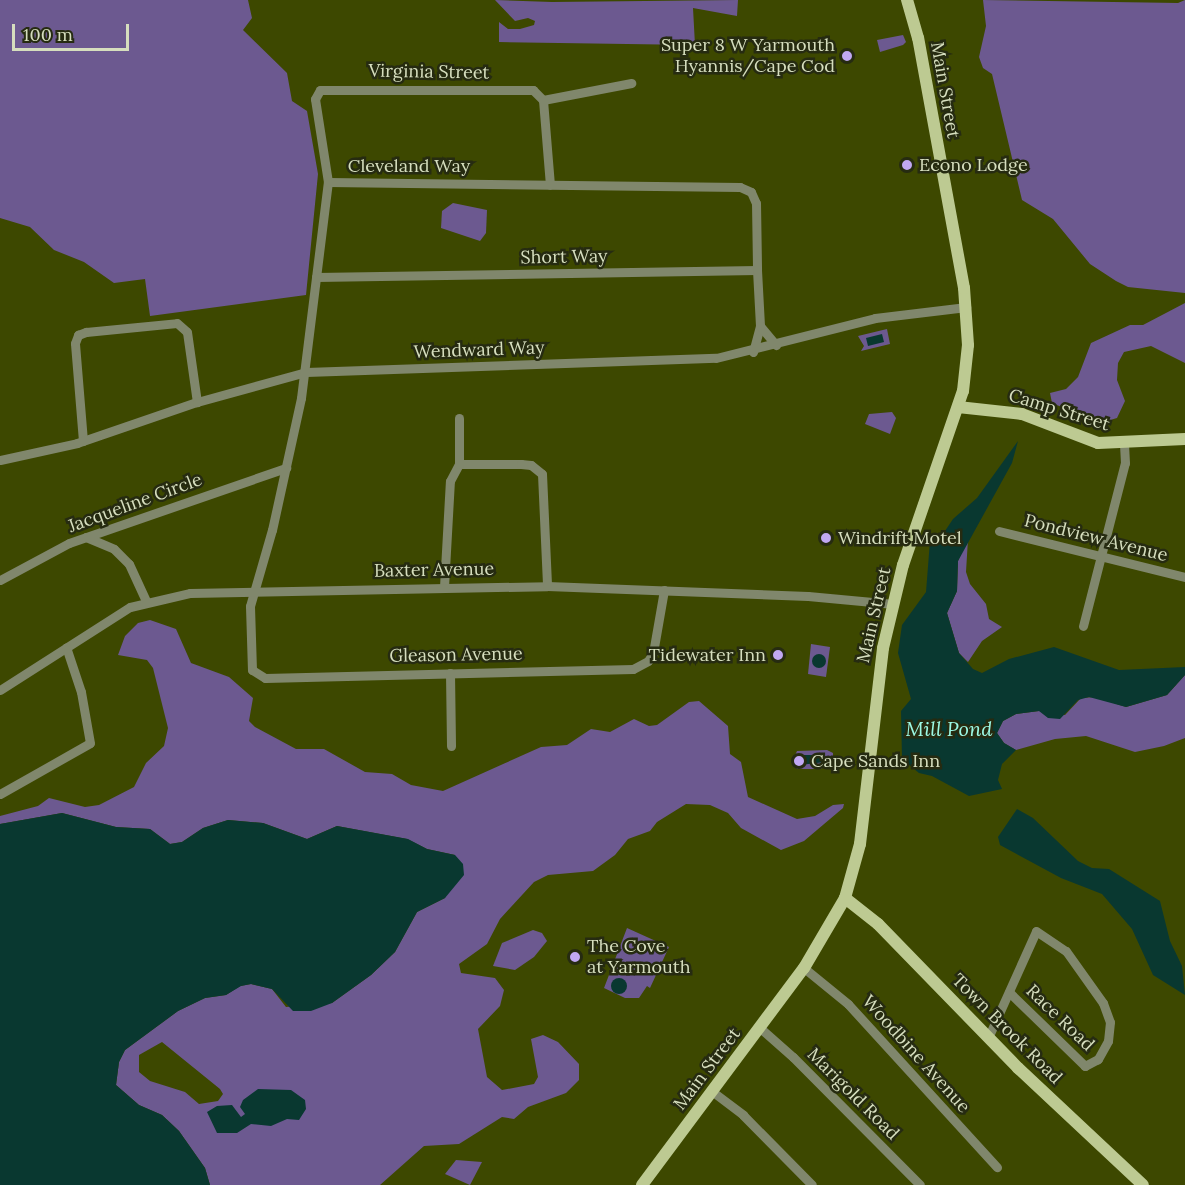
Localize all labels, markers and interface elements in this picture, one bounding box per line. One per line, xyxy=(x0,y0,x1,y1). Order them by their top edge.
scale bar xyxy=(15,12,132,50)
text: 100 m xyxy=(23,23,73,46)
place label: Super 8 W Yarmouth Hyannis/Cape Cod xyxy=(661,35,835,78)
street label: Main Street xyxy=(926,40,964,140)
marker: Super 8 W Yarmouth Hyannis/Cape Cod xyxy=(840,49,854,63)
street label: Virginia Street xyxy=(368,60,490,84)
place label: Econo Lodge xyxy=(919,154,1028,176)
street label: Cleveland Way xyxy=(348,155,470,177)
marker: Econo Lodge xyxy=(900,158,914,172)
street label: Short Way xyxy=(520,245,608,269)
street label: Wendward Way xyxy=(413,337,545,363)
street label: Camp Street xyxy=(1006,384,1112,436)
street label: Jacqueline Circle xyxy=(65,469,205,537)
street label: Pondview Avenue xyxy=(1022,510,1170,566)
place label: Windrift Motel xyxy=(838,527,962,549)
marker: Windrift Motel xyxy=(819,531,833,545)
street label: Baxter Avenue xyxy=(374,558,494,582)
street label: Main Street xyxy=(853,565,895,665)
street label: Gleason Avenue xyxy=(389,643,523,667)
place label: Tidewater Inn xyxy=(649,644,766,666)
marker: Tidewater Inn xyxy=(771,648,785,662)
water label: Mill Pond xyxy=(906,716,992,740)
place label: Cape Sands Inn xyxy=(811,750,940,772)
marker: Cape Sands Inn xyxy=(792,754,806,768)
place label: The Cove at Yarmouth xyxy=(587,936,691,978)
marker: The Cove at Yarmouth xyxy=(568,950,582,964)
street label: Town Brook Road xyxy=(947,969,1067,1089)
street label: Race Road xyxy=(1021,980,1099,1056)
street label: Woodbine Avenue xyxy=(857,991,975,1117)
street label: Main Street xyxy=(669,1024,745,1114)
street label: Marigold Road xyxy=(803,1044,903,1144)

